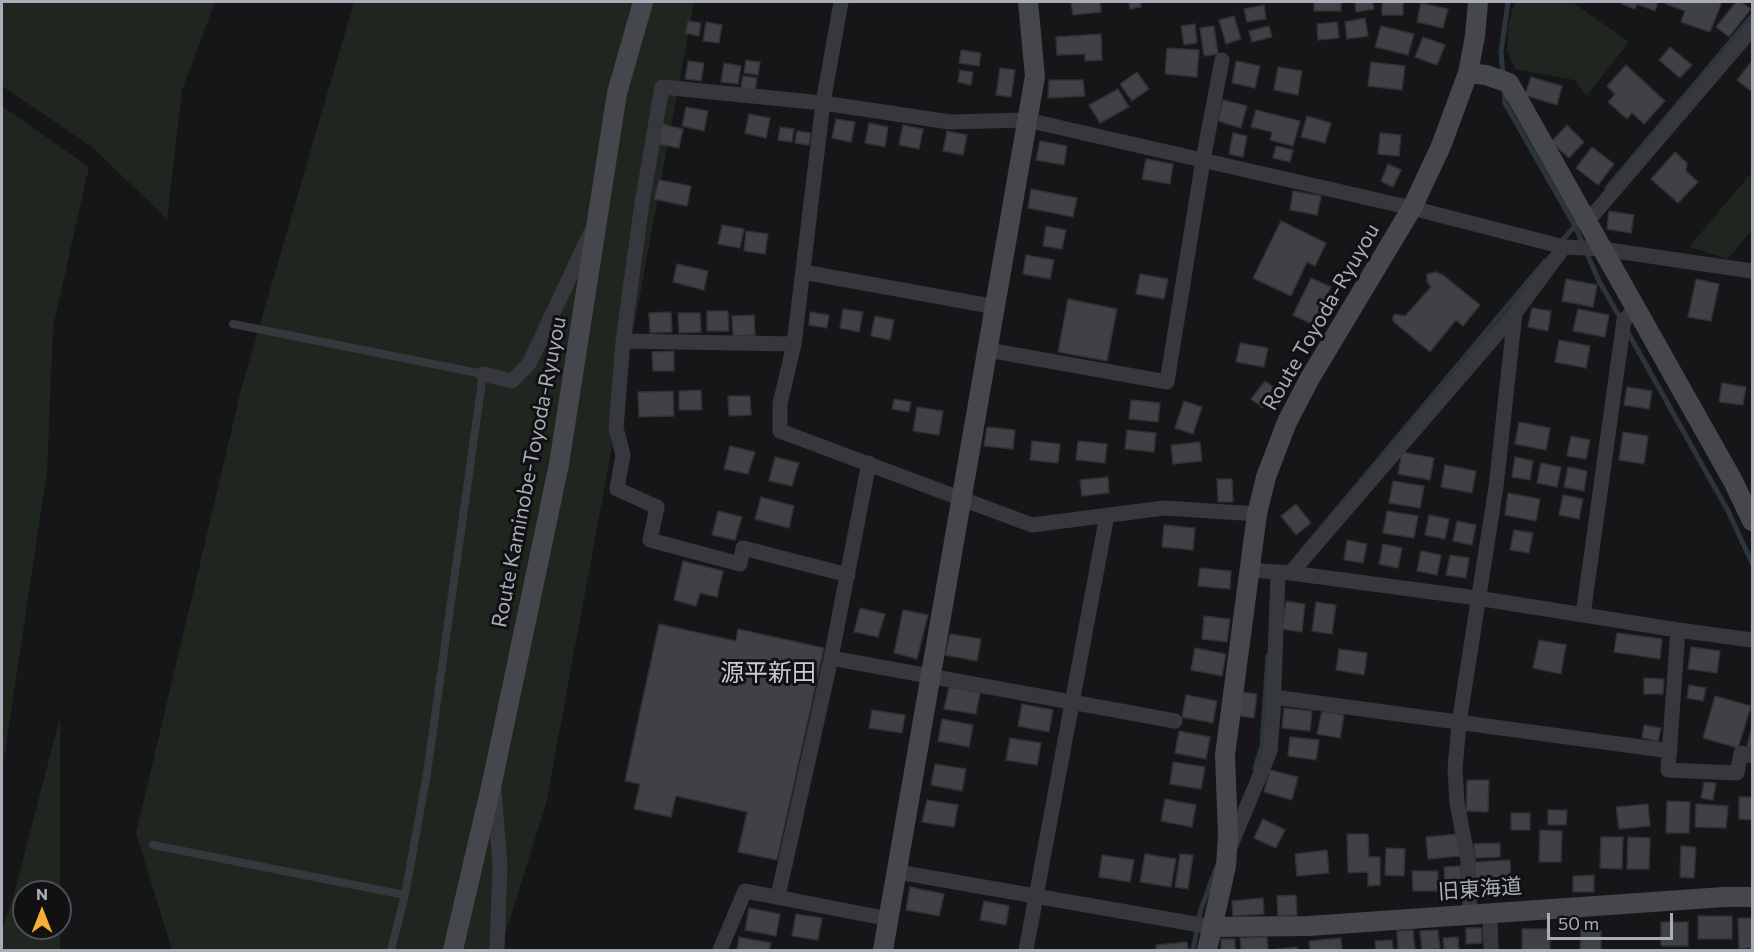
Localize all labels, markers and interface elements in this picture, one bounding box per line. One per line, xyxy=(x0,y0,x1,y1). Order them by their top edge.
street label: Route Toyoda-Ryuyou xyxy=(1257,219,1385,415)
street label: Route Kaminobe-Toyoda-Ryuyou xyxy=(486,314,572,630)
district label: 源平新田 xyxy=(720,659,816,687)
street label: 旧東海道 xyxy=(1437,874,1523,904)
north arrow xyxy=(12,880,72,940)
text: N xyxy=(36,884,48,903)
scale bar xyxy=(1550,901,1676,939)
text: 50 m xyxy=(1558,912,1599,934)

